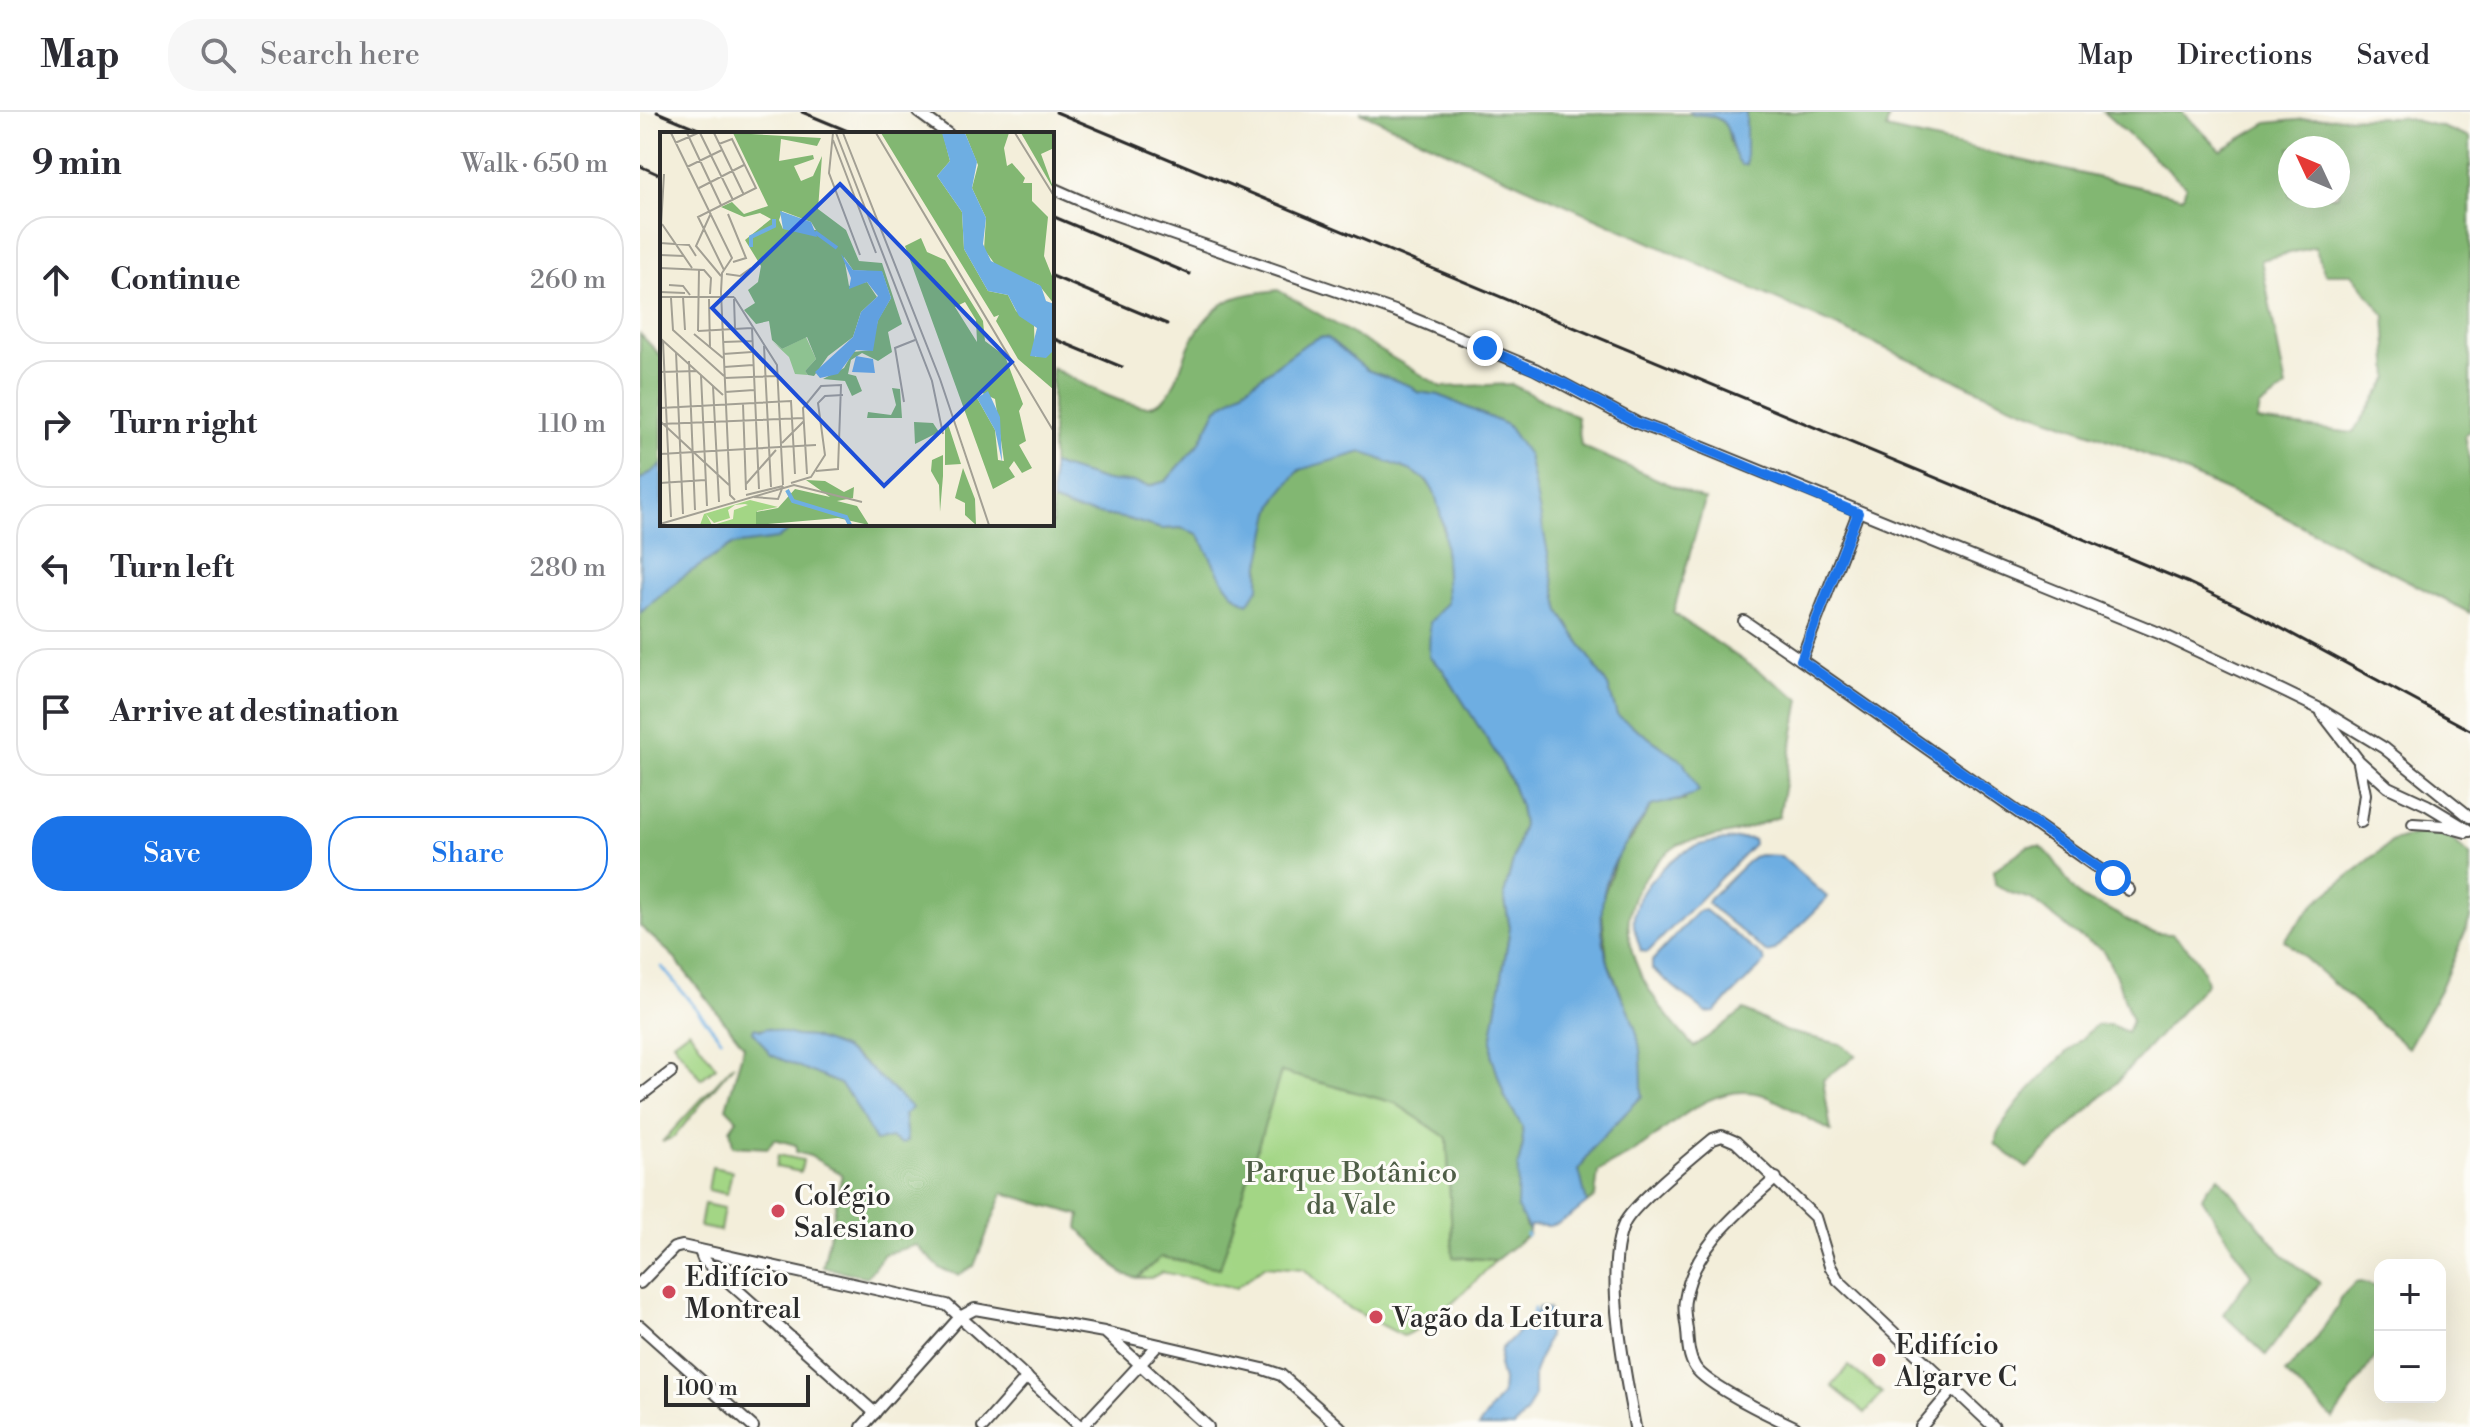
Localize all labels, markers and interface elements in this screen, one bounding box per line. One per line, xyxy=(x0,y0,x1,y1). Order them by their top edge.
search box xyxy=(168,19,728,91)
text: Map xyxy=(40,32,120,79)
icon: search xyxy=(196,33,240,77)
text: Search here xyxy=(260,36,420,74)
text: Map xyxy=(2078,38,2133,73)
text: Directions xyxy=(2177,38,2312,73)
text: Saved xyxy=(2356,38,2430,73)
inset map xyxy=(660,132,1054,526)
north arrow xyxy=(2278,136,2350,208)
text: 9 min xyxy=(32,143,122,185)
text: Walk · 650 m xyxy=(461,148,608,180)
icon: ahead xyxy=(34,258,78,302)
text: Continue xyxy=(110,261,241,299)
text: 260 m xyxy=(530,264,606,296)
route end xyxy=(1467,330,1503,366)
icon: right xyxy=(34,402,78,446)
text: Turn right xyxy=(110,405,257,443)
text: 110 m xyxy=(538,408,606,440)
icon: left xyxy=(34,546,78,590)
text: Turn left xyxy=(110,549,234,587)
text: 280 m xyxy=(530,552,606,584)
icon: arrive xyxy=(34,690,78,734)
text: Arrive at destination xyxy=(110,693,399,731)
button: Save xyxy=(32,816,312,891)
button: Share xyxy=(328,816,608,891)
route start xyxy=(2095,860,2131,896)
park label: Parque Botânico da Vale xyxy=(1245,1156,1457,1223)
place label: Colégio Salesiano xyxy=(794,1179,915,1246)
marker: Colégio Salesiano xyxy=(769,1202,787,1220)
map controls xyxy=(2374,1259,2446,1403)
button: + xyxy=(2374,1259,2446,1331)
place label: Edifício Montreal xyxy=(685,1260,801,1327)
marker: Edifício Montreal xyxy=(660,1283,678,1301)
place label: Vagão da Leitura xyxy=(1391,1301,1604,1336)
marker: Vagão da Leitura xyxy=(1367,1308,1385,1326)
place label: Edifício Algarve C xyxy=(1894,1328,2017,1395)
button: − xyxy=(2374,1331,2446,1403)
marker: Edifício Algarve C xyxy=(1870,1351,1888,1369)
scale bar xyxy=(664,1371,810,1407)
text: 100 m xyxy=(676,1375,738,1402)

